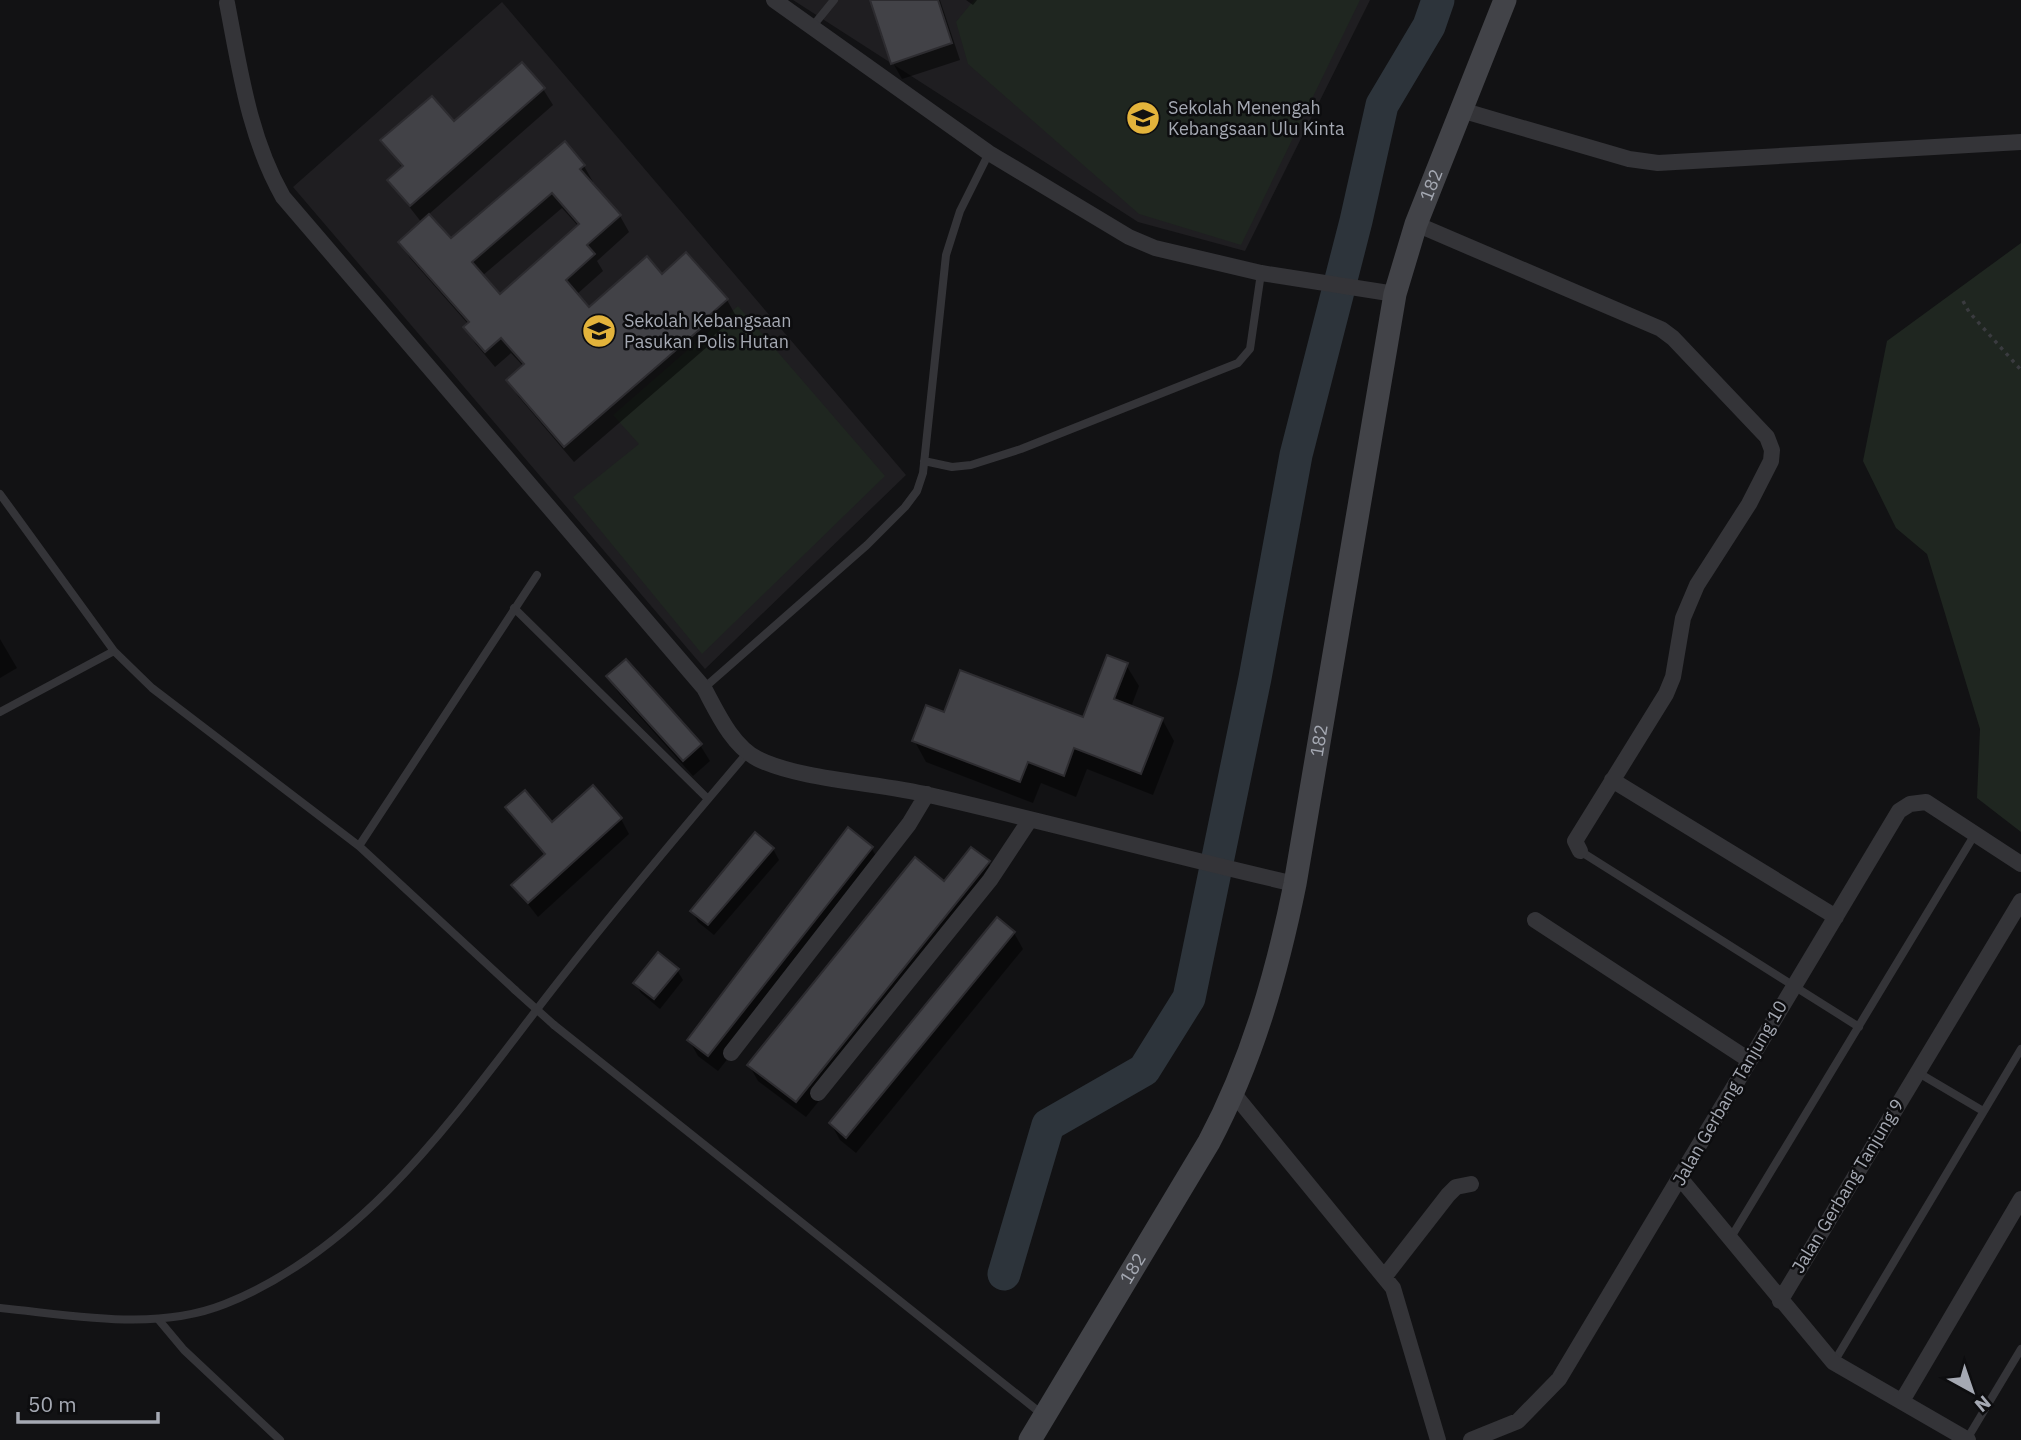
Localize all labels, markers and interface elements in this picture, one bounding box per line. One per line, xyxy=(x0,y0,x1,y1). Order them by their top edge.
place label: Sekolah Menengah Kebangsaan Ulu Kinta xyxy=(1168,96,1345,140)
school or university icon: Sekolah Menengah Kebangsaan Ulu Kinta xyxy=(1124,99,1162,137)
street label: 182 xyxy=(1414,165,1448,204)
place label: Sekolah Kebangsaan Pasukan Polis Hutan xyxy=(624,309,791,353)
school or university icon: Sekolah Kebangsaan Pasukan Polis Hutan xyxy=(580,312,618,350)
street label: 182 xyxy=(1305,723,1333,758)
street label: Jalan Gerbang Tanjung 10 xyxy=(1667,996,1792,1189)
street label: Jalan Gerbang Tanjung 9 xyxy=(1786,1094,1909,1277)
street label: 182 xyxy=(1114,1248,1151,1288)
north arrow xyxy=(1937,1356,2007,1426)
scale bar xyxy=(18,1380,158,1424)
text: 50 m xyxy=(28,1390,77,1418)
text: N xyxy=(1970,1390,1996,1418)

